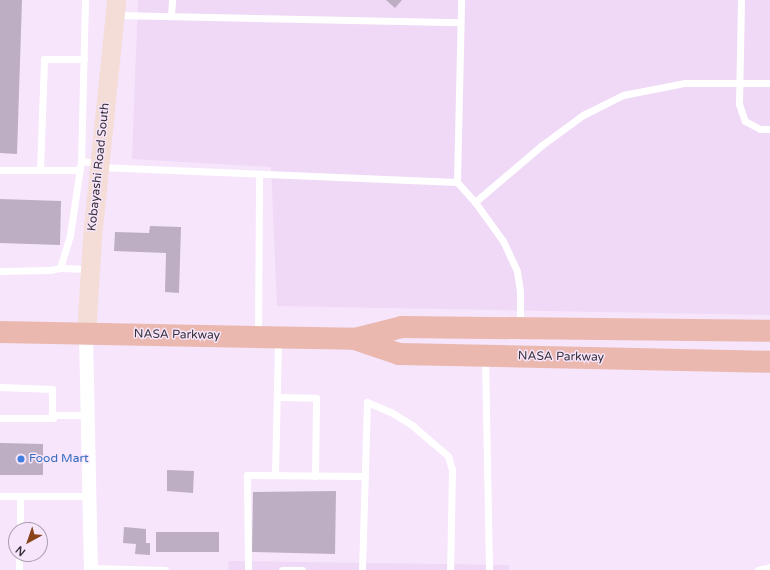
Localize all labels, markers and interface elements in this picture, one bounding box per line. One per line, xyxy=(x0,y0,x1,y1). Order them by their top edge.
street label: Kobayashi Road South xyxy=(85,102,113,232)
street label: NASA Parkway xyxy=(134,327,220,343)
street label: NASA Parkway xyxy=(518,349,604,365)
place label: Food Mart xyxy=(29,452,89,466)
marker: Food Mart xyxy=(16,454,26,464)
north arrow xyxy=(8,522,48,562)
text: N xyxy=(13,543,28,559)

